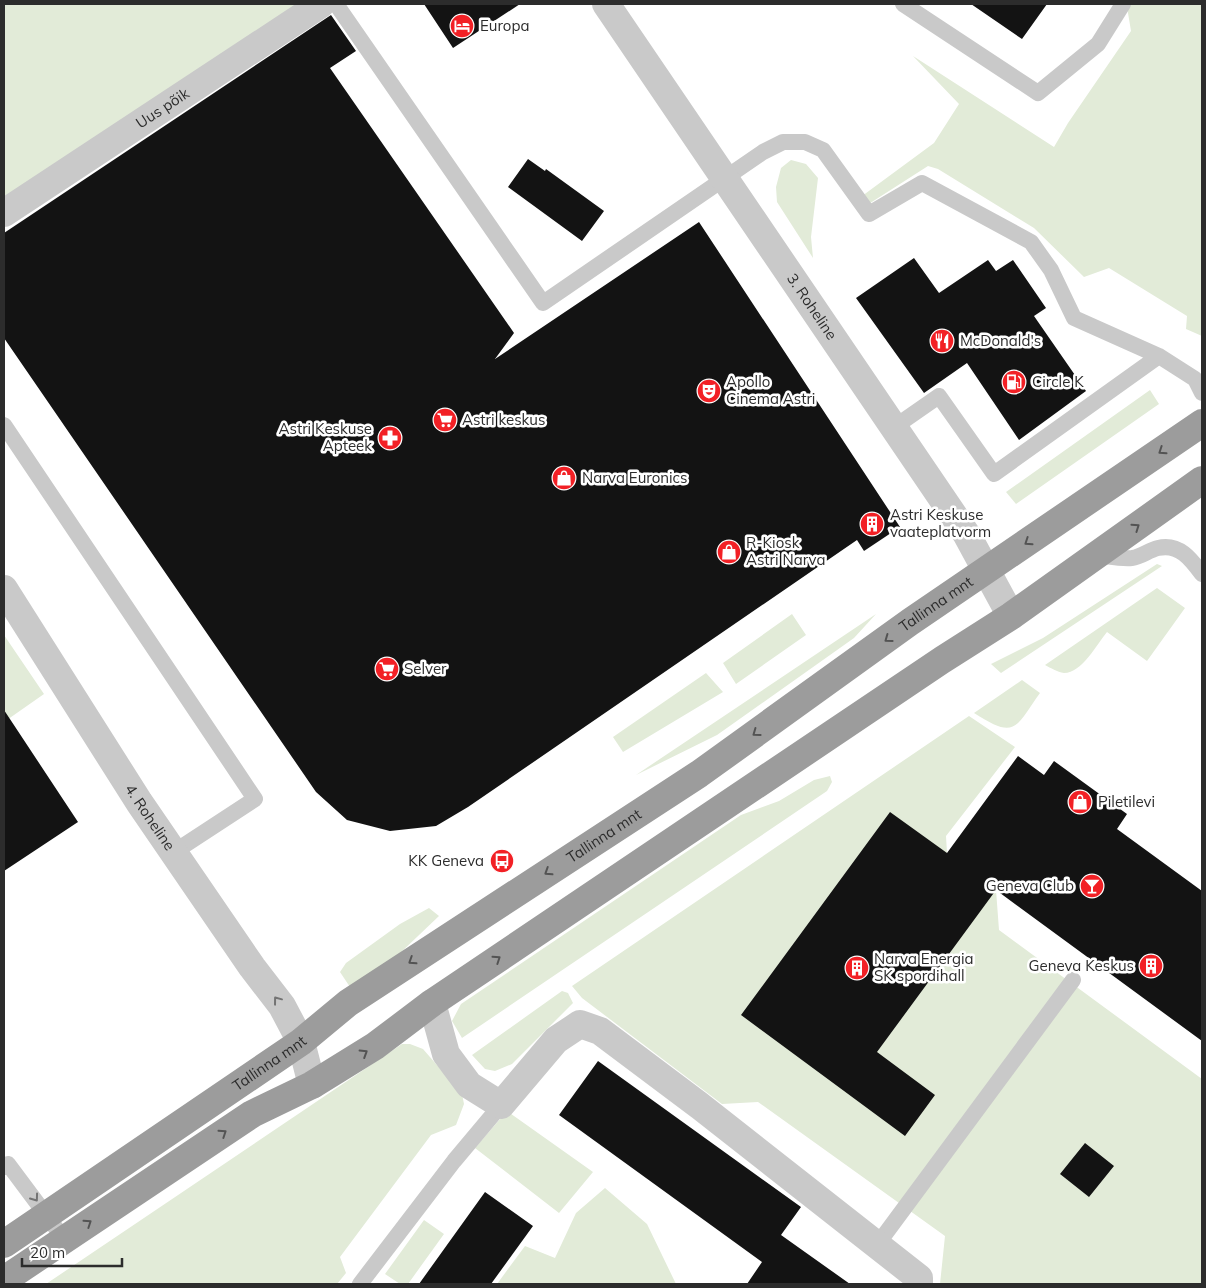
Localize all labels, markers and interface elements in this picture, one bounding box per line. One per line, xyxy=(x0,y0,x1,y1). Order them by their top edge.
hotel icon: Europa xyxy=(449,13,475,39)
place label: Europa xyxy=(480,16,529,35)
street label: Uus põik xyxy=(132,83,193,132)
street label: 3. Roheline xyxy=(783,270,841,343)
restaurant icon: McDonald's xyxy=(929,328,955,354)
place label: McDonald's xyxy=(960,331,1041,350)
fuel station icon: Circle K xyxy=(1001,369,1027,395)
place label: Apollo Cinema Astri xyxy=(726,372,815,408)
place label: Circle K xyxy=(1032,372,1084,391)
theatre icon: Apollo Cinema Astri xyxy=(696,378,722,404)
supermarket icon: Astri keskus xyxy=(432,407,458,433)
place label: Astri keskus xyxy=(462,410,545,429)
place label: Astri Keskuse Apteek xyxy=(279,419,372,455)
pharmacy icon: Astri Keskuse Apteek xyxy=(377,425,403,451)
one-way arrow xyxy=(1158,445,1168,454)
shop icon: Narva Euronics xyxy=(551,465,577,491)
place label: Narva Euronics xyxy=(582,468,687,487)
place label: Astri Keskuse vaateplatvorm xyxy=(890,505,991,541)
building icon: Astri Keskuse vaateplatvorm xyxy=(859,511,885,537)
one-way arrow xyxy=(1130,524,1140,533)
place label: R-Kiosk Astri Narva xyxy=(746,533,825,569)
one-way arrow xyxy=(1024,536,1033,545)
shop icon: R-Kiosk Astri Narva xyxy=(716,539,742,565)
street label: Tallinna mnt xyxy=(895,572,976,636)
one-way arrow xyxy=(885,633,894,641)
supermarket icon: Selver xyxy=(374,656,400,682)
place label: Selver xyxy=(404,659,447,678)
one-way arrow xyxy=(752,727,761,736)
street label: 4. Roheline xyxy=(121,780,179,854)
shop icon: Piletilevi xyxy=(1067,789,1093,815)
place label: Piletilevi xyxy=(1098,792,1155,811)
street label: Tallinna mnt xyxy=(563,804,645,867)
bus stop icon: KK Geneva xyxy=(489,848,515,874)
place label: KK Geneva xyxy=(408,851,484,870)
one-way arrow xyxy=(544,866,554,875)
bar icon: Geneva Club xyxy=(1079,873,1105,899)
place label: Geneva Club xyxy=(986,876,1074,895)
place label: Narva Energia SK spordihall xyxy=(874,949,974,985)
building icon: Geneva Keskus xyxy=(1138,953,1164,979)
one-way arrow xyxy=(408,955,418,964)
building icon: Narva Energia SK spordihall xyxy=(844,955,870,981)
one-way arrow xyxy=(491,956,500,965)
place label: Geneva Keskus xyxy=(1029,956,1134,975)
one-way arrow xyxy=(275,997,283,1006)
street label: Tallinna mnt xyxy=(228,1031,310,1095)
one-way arrow xyxy=(358,1050,368,1059)
one-way arrow xyxy=(217,1130,227,1139)
one-way arrow xyxy=(29,1192,38,1202)
one-way arrow xyxy=(82,1220,92,1229)
scale bar xyxy=(22,1236,122,1268)
text: 20 m xyxy=(30,1243,65,1262)

